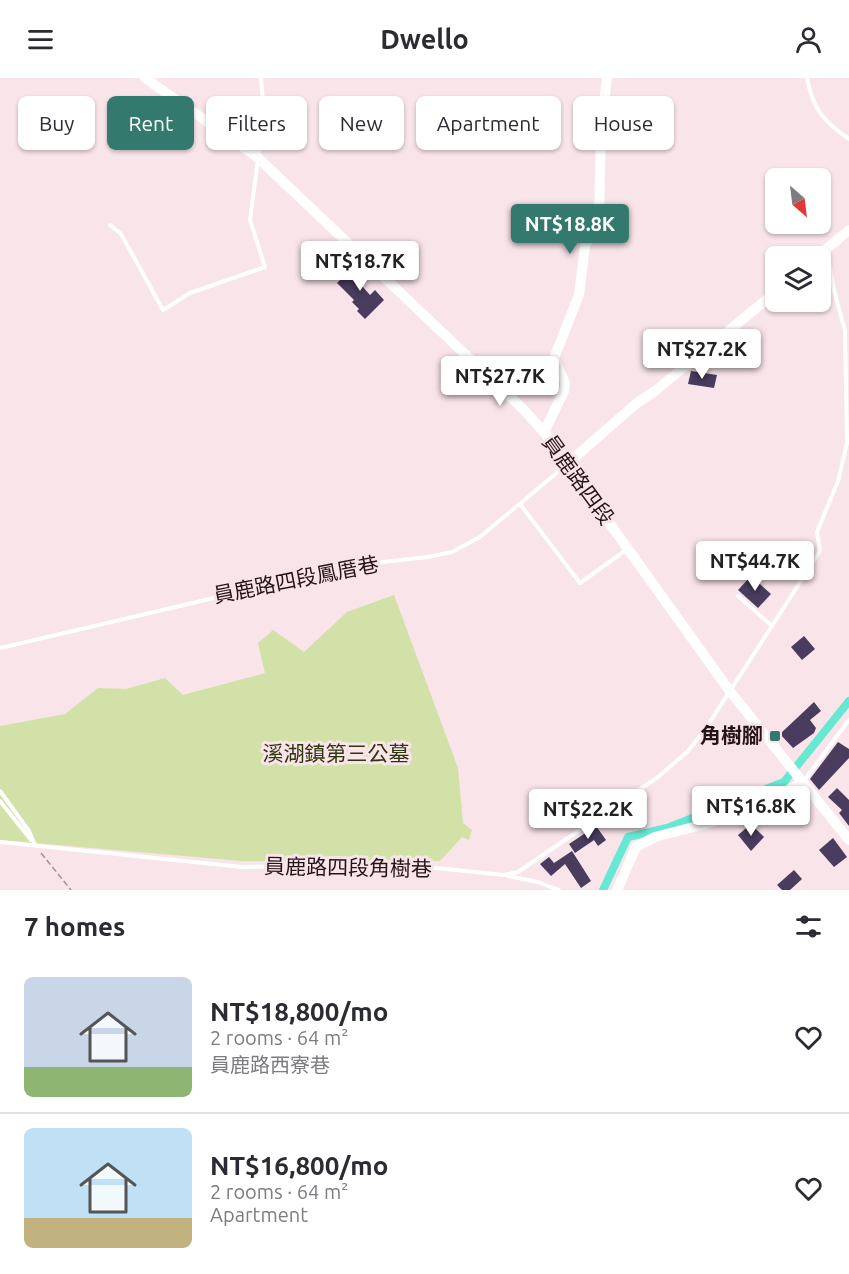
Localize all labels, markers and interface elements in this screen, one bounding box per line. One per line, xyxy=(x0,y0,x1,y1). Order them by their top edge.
icon: menu xyxy=(24,23,57,56)
icon: person xyxy=(792,23,825,56)
text: Dwello xyxy=(380,24,469,54)
chip: Buy xyxy=(18,96,95,150)
chip: Rent xyxy=(107,96,194,150)
chip: Filters xyxy=(206,96,307,150)
chip: New xyxy=(319,96,404,150)
chip: Apartment xyxy=(416,96,561,150)
chip: House xyxy=(573,96,674,150)
north arrow xyxy=(765,168,831,234)
map controls xyxy=(765,168,831,312)
pin: NT$18.8K xyxy=(508,204,632,255)
text: NT$18.8K xyxy=(525,212,615,235)
pin: NT$18.7K xyxy=(298,241,422,292)
button: layers xyxy=(765,246,831,312)
text: NT$18.7K xyxy=(315,249,405,272)
pin: NT$27.2K xyxy=(640,329,764,380)
text: NT$27.2K xyxy=(657,337,747,360)
pin: NT$27.7K xyxy=(438,356,562,407)
text: NT$27.7K xyxy=(455,364,545,387)
street label: 員鹿路四段 xyxy=(538,430,619,529)
pin: NT$44.7K xyxy=(693,541,817,592)
text: NT$44.7K xyxy=(710,549,800,572)
street label: 員鹿路四段鳳厝巷 xyxy=(211,551,381,607)
place label: 角樹腳 xyxy=(700,723,763,747)
marker: 角樹腳 xyxy=(768,729,782,743)
park label: 溪湖鎮第三公墓 xyxy=(263,741,410,765)
pin: NT$16.8K xyxy=(689,786,813,837)
pin: NT$22.2K xyxy=(526,789,650,840)
text: NT$16.8K xyxy=(706,794,796,817)
text: NT$22.2K xyxy=(543,797,633,820)
street label: 員鹿路四段角樹巷 xyxy=(264,854,432,880)
icon: filters xyxy=(792,910,825,943)
text: 7 homes xyxy=(24,912,125,941)
text: NT$18,800/mo xyxy=(210,997,388,1026)
icon: home xyxy=(72,1001,144,1073)
icon: heart xyxy=(792,1021,825,1054)
text: 2 rooms · 64 m² xyxy=(210,1026,348,1049)
text: 員鹿路西寮巷 xyxy=(210,1053,330,1076)
text: NT$16,800/mo xyxy=(210,1151,388,1180)
icon: home xyxy=(72,1152,144,1224)
icon: heart xyxy=(792,1172,825,1205)
text: 2 rooms · 64 m² xyxy=(210,1180,348,1203)
text: Apartment xyxy=(210,1203,308,1226)

